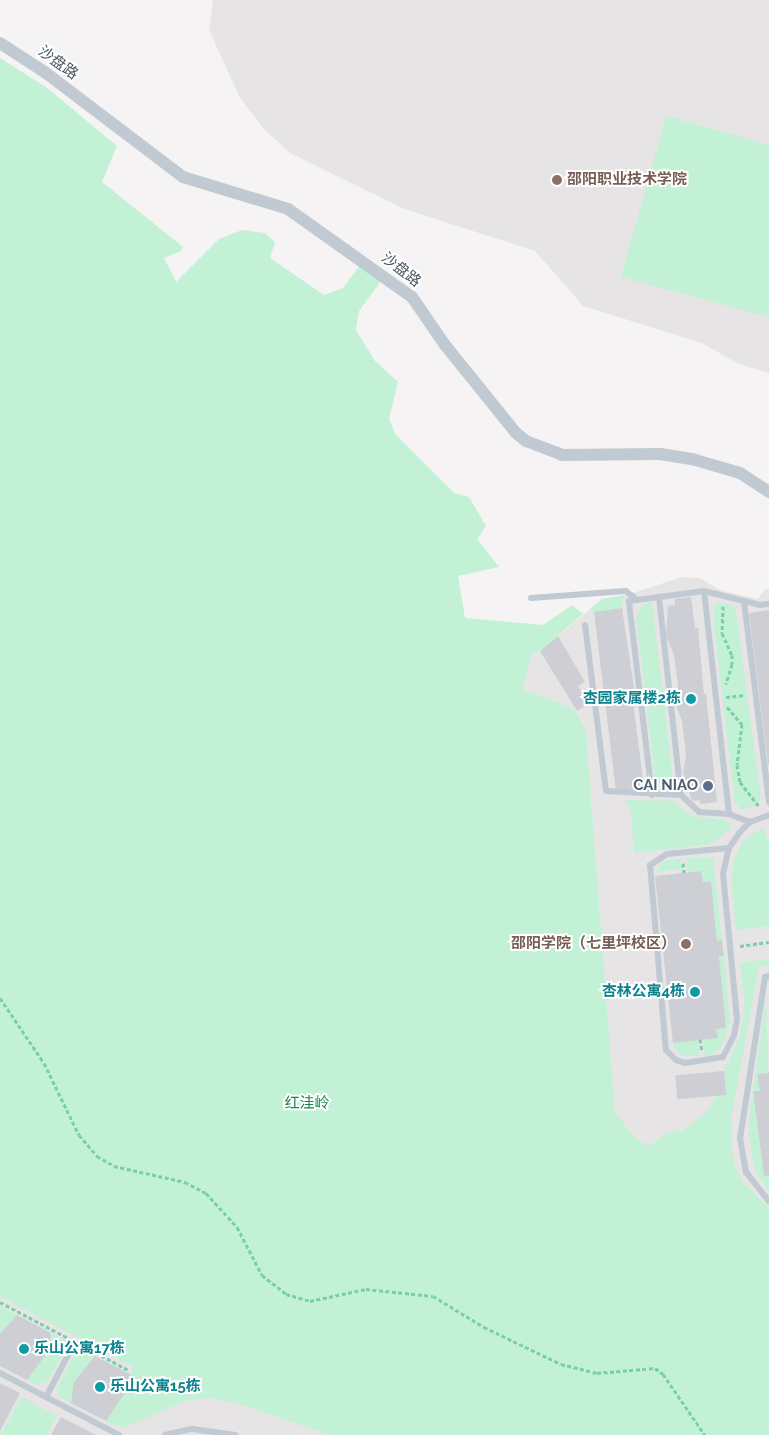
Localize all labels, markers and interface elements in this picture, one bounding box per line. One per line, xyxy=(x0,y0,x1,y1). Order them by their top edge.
street label: 沙盘路 xyxy=(35,42,81,84)
place label: 邵阳职业技术学院 xyxy=(567,171,687,189)
marker: 邵阳职业技术学院 xyxy=(551,174,563,186)
street label: 沙盘路 xyxy=(378,249,424,291)
place label: 杏园家属楼2栋 xyxy=(583,690,681,708)
marker: 杏园家属楼2栋 xyxy=(685,693,697,705)
place label: CAI NIAO xyxy=(633,777,698,795)
marker: CAI NIAO xyxy=(702,780,714,792)
place label: 邵阳学院（七里坪校区） xyxy=(511,935,676,953)
marker: 邵阳学院（七里坪校区） xyxy=(680,938,692,950)
place label: 杏林公寓4栋 xyxy=(601,983,685,1001)
marker: 杏林公寓4栋 xyxy=(689,986,701,998)
park label: 红洼岭 xyxy=(285,1095,329,1113)
place label: 乐山公寓17栋 xyxy=(34,1340,125,1358)
marker: 乐山公寓17栋 xyxy=(18,1343,30,1355)
place label: 乐山公寓15栋 xyxy=(110,1378,201,1396)
marker: 乐山公寓15栋 xyxy=(94,1381,106,1393)

